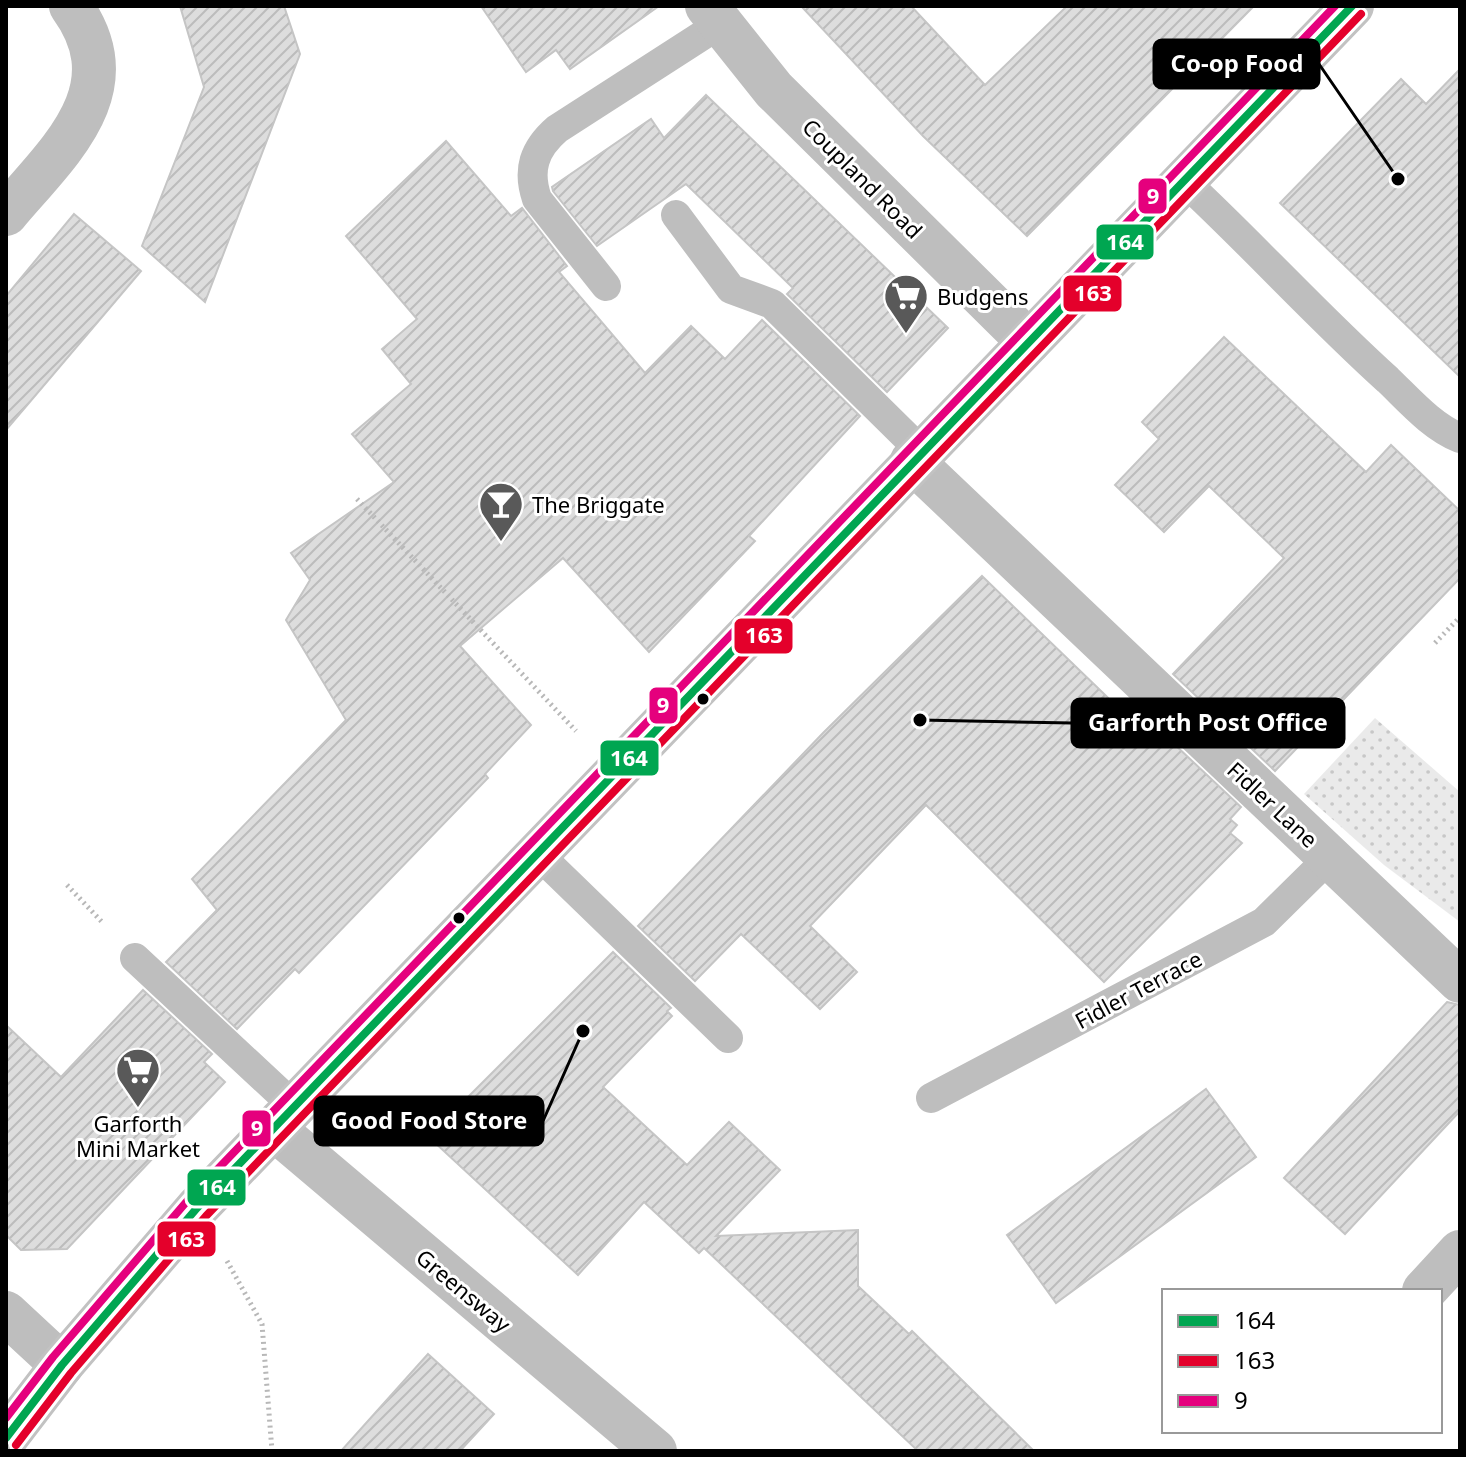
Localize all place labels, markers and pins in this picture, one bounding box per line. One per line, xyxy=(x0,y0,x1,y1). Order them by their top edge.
callout: Co-op Food xyxy=(1154,40,1319,88)
supermarket icon: Budgens xyxy=(882,272,930,335)
place label: Budgens xyxy=(937,281,1029,311)
bar icon: The Briggate xyxy=(477,480,525,543)
place label: The Briggate xyxy=(532,489,665,519)
unlabelled marker xyxy=(695,691,711,707)
callout: Garforth Post Office xyxy=(1072,699,1344,747)
unlabelled marker xyxy=(451,910,467,926)
supermarket icon: Garforth Mini Market xyxy=(114,1046,162,1109)
callout: Good Food Store xyxy=(315,1097,543,1145)
place label: Garforth Mini Market xyxy=(76,1108,200,1163)

